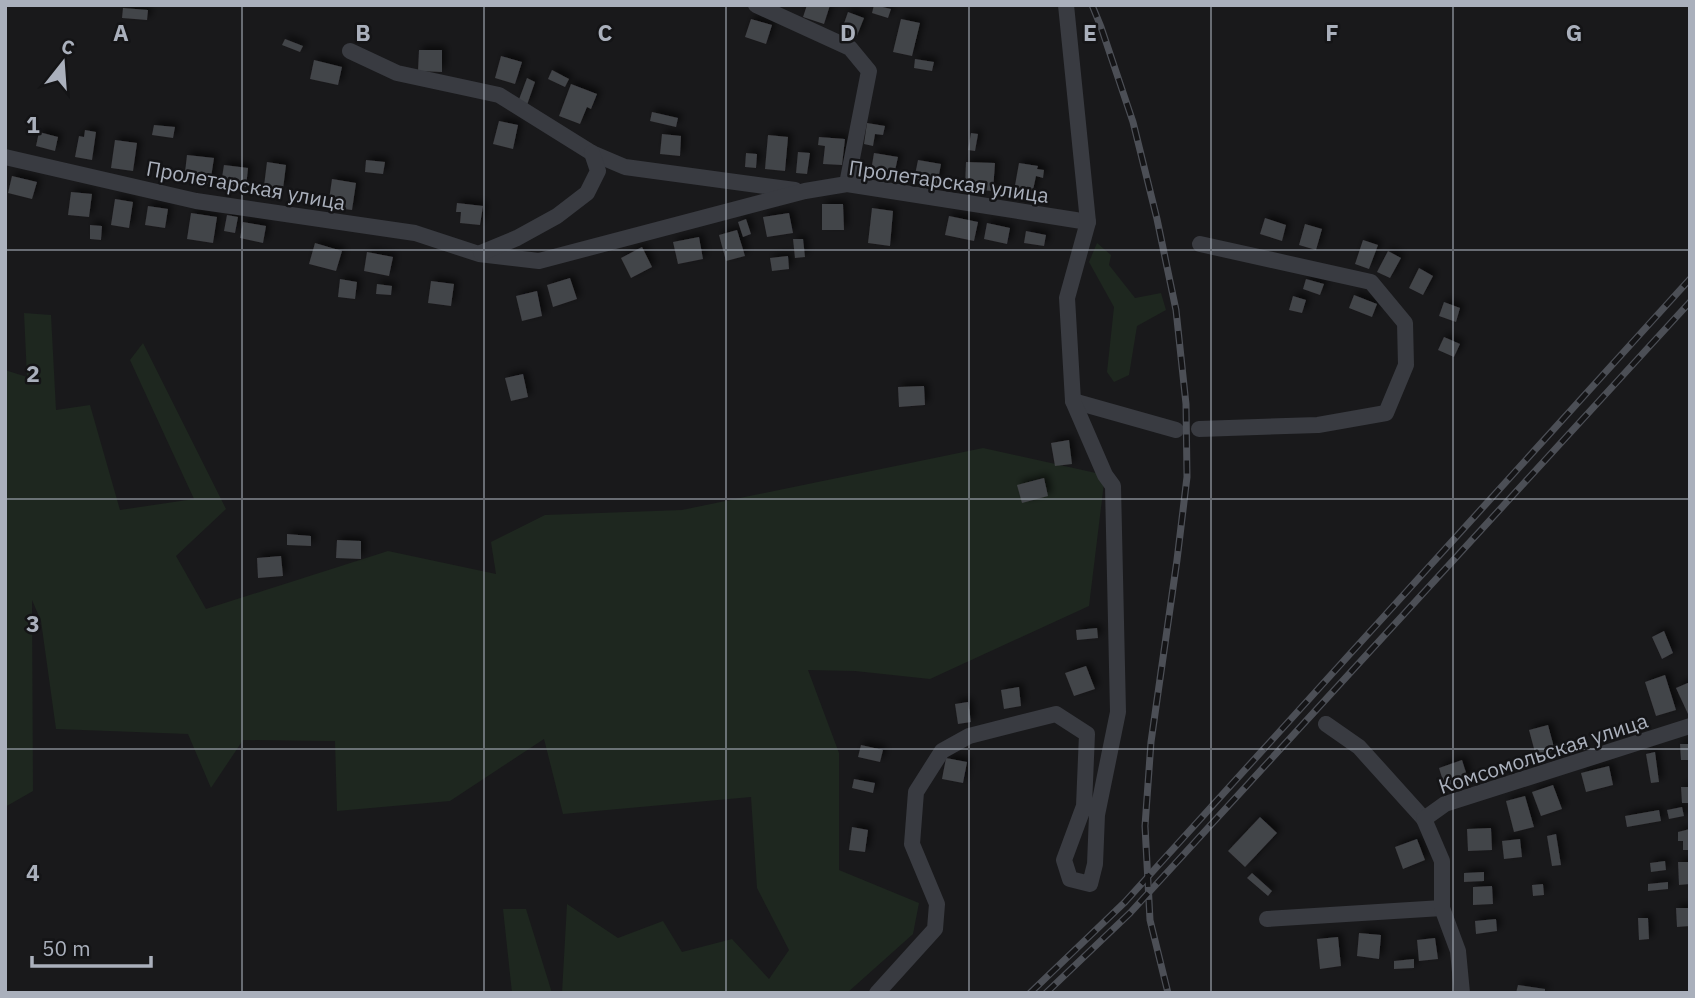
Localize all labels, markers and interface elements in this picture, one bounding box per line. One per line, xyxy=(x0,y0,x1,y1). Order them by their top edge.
text: A xyxy=(113,17,129,47)
text: B xyxy=(355,17,371,47)
text: C xyxy=(598,17,613,47)
text: D xyxy=(840,17,856,47)
text: E xyxy=(1083,17,1097,47)
text: F xyxy=(1325,17,1339,47)
text: G xyxy=(1566,17,1582,47)
north arrow xyxy=(28,28,98,98)
text: С xyxy=(59,33,77,60)
text: 1 xyxy=(26,109,40,139)
street label: Пролетарская улица xyxy=(847,153,1051,209)
street label: Пролетарская улица xyxy=(144,154,348,216)
text: 2 xyxy=(26,358,40,388)
text: 3 xyxy=(26,608,40,638)
street label: Комсомольская улица xyxy=(1435,706,1651,800)
text: 4 xyxy=(26,857,40,887)
scale bar xyxy=(32,925,150,969)
text: 50 m xyxy=(42,934,91,962)

